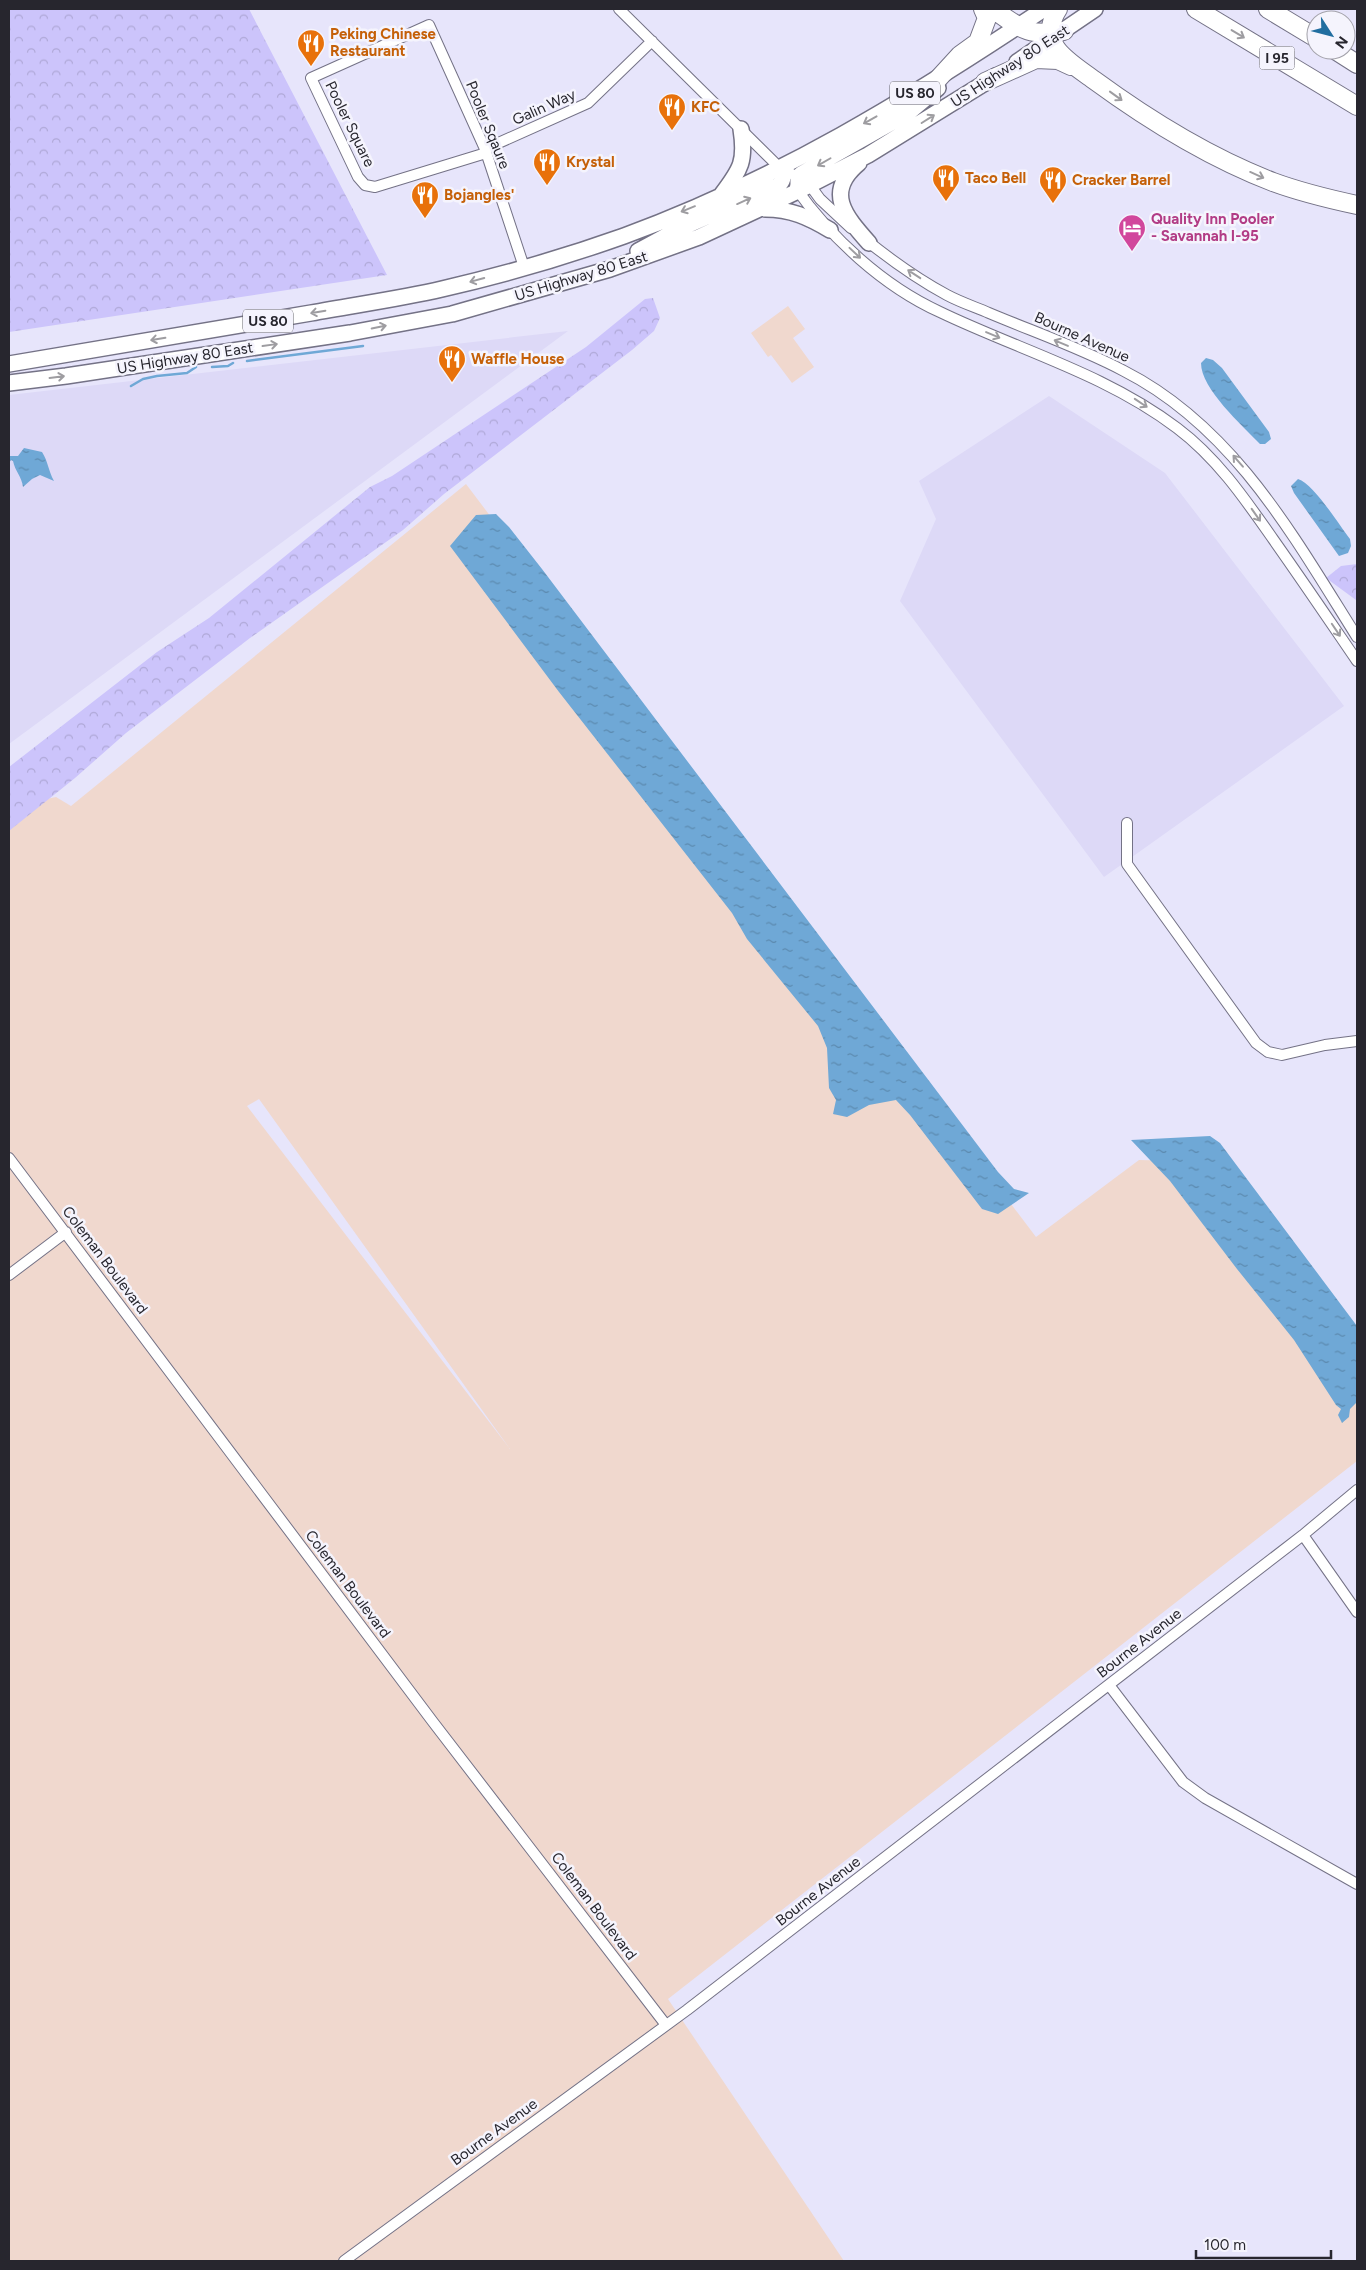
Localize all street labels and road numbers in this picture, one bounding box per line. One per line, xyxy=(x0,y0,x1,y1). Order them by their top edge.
street label: US Highway 80 East xyxy=(947,21,1073,111)
road number: I 95 xyxy=(1260,46,1294,70)
street label: Pooler Square xyxy=(321,78,379,170)
street label: Pooler Sqaure xyxy=(462,78,514,172)
road number: US 80 xyxy=(890,82,940,105)
street label: Galin Way xyxy=(510,85,578,129)
street label: US Highway 80 East xyxy=(512,247,650,305)
street label: Bourne Avenue xyxy=(1032,308,1132,366)
road number: US 80 xyxy=(243,310,293,332)
street label: US Highway 80 East xyxy=(116,338,255,378)
street label: Coleman Boulevard xyxy=(59,1203,151,1317)
street label: Coleman Boulevard xyxy=(302,1527,394,1641)
street label: Bourne Avenue xyxy=(1093,1604,1185,1682)
street label: Coleman Boulevard xyxy=(548,1849,640,1963)
street label: Bourne Avenue xyxy=(772,1852,864,1930)
street label: Bourne Avenue xyxy=(447,2095,541,2169)

